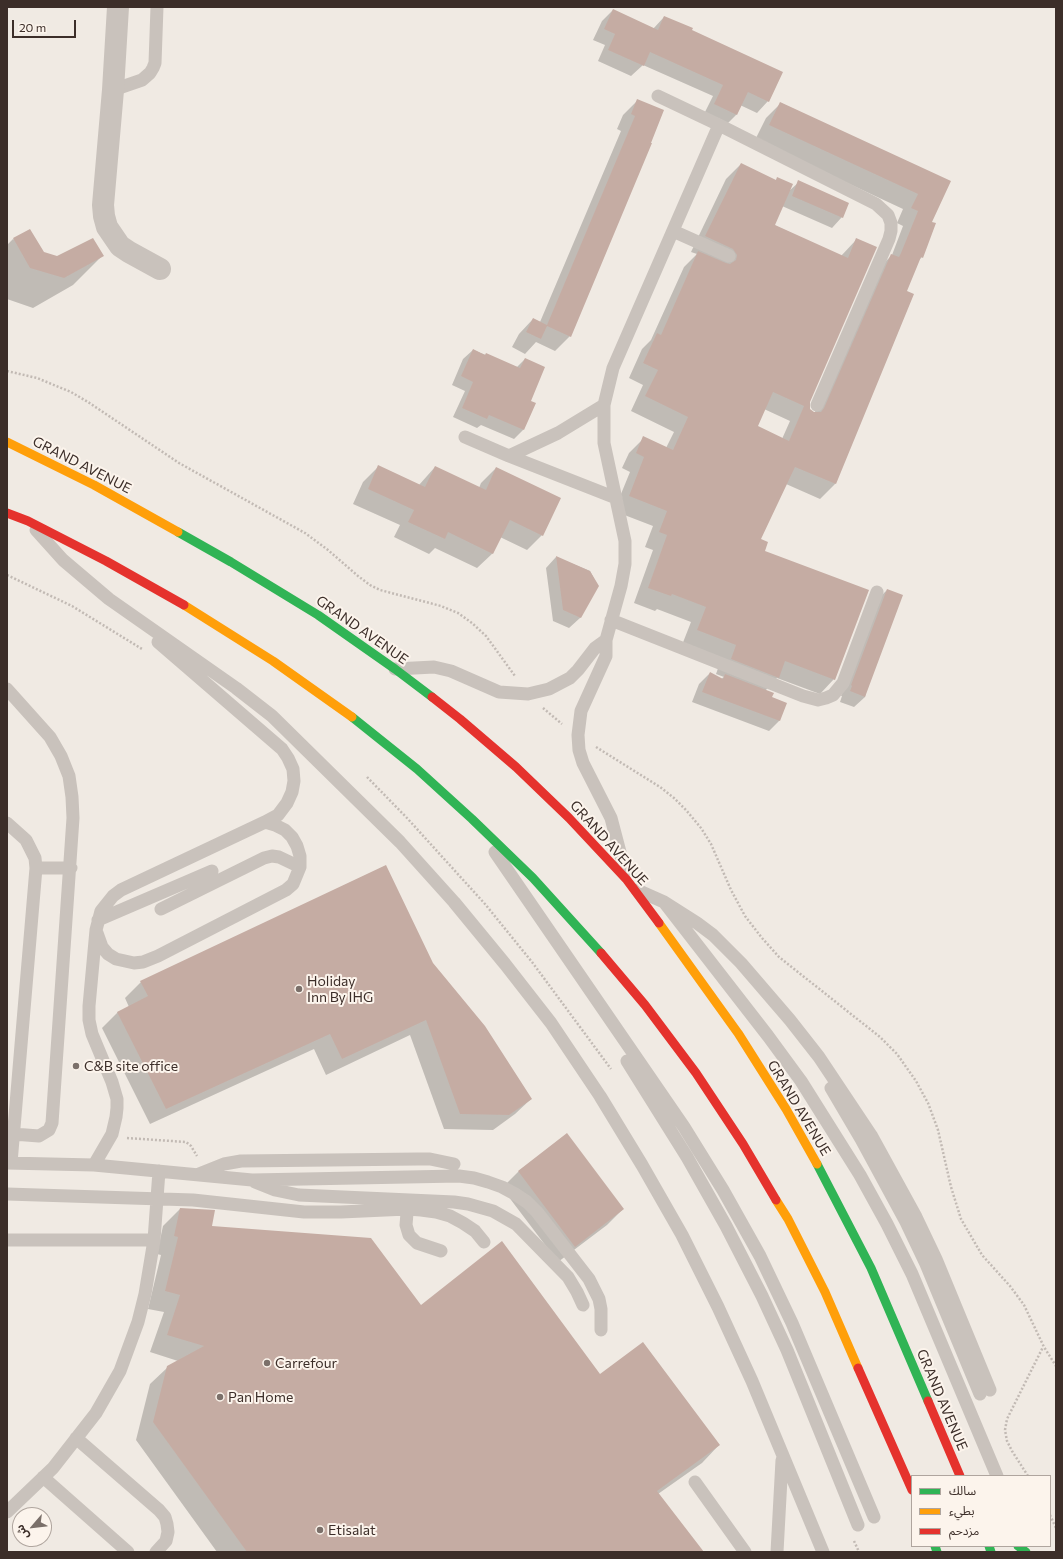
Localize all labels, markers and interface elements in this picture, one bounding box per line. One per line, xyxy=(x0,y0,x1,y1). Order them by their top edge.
scale bar xyxy=(14,12,78,38)
text: 20 m xyxy=(19,20,46,34)
street label: GRAND AVENUE xyxy=(30,433,134,497)
street label: GRAND AVENUE xyxy=(313,592,411,668)
street label: GRAND AVENUE xyxy=(566,797,652,889)
place label: Holiday Inn By IHG xyxy=(307,973,373,1006)
marker: Holiday Inn By IHG xyxy=(294,984,304,994)
street label: GRAND AVENUE xyxy=(764,1057,834,1159)
place label: C&B site office xyxy=(84,1058,178,1074)
marker: C&B site office xyxy=(71,1061,81,1071)
street label: GRAND AVENUE xyxy=(913,1347,971,1453)
place label: Carrefour xyxy=(275,1355,337,1371)
marker: Carrefour xyxy=(262,1358,272,1368)
place label: Pan Home xyxy=(228,1389,293,1405)
marker: Pan Home xyxy=(215,1392,225,1402)
legend xyxy=(911,1475,1051,1547)
text: سالك xyxy=(949,1483,976,1497)
text: بطيء xyxy=(949,1503,975,1517)
north arrow xyxy=(12,1507,52,1547)
place label: Etisalat xyxy=(328,1522,376,1538)
text: ش xyxy=(13,1523,31,1542)
text: مزدحم xyxy=(949,1523,979,1537)
marker: Etisalat xyxy=(315,1525,325,1535)

